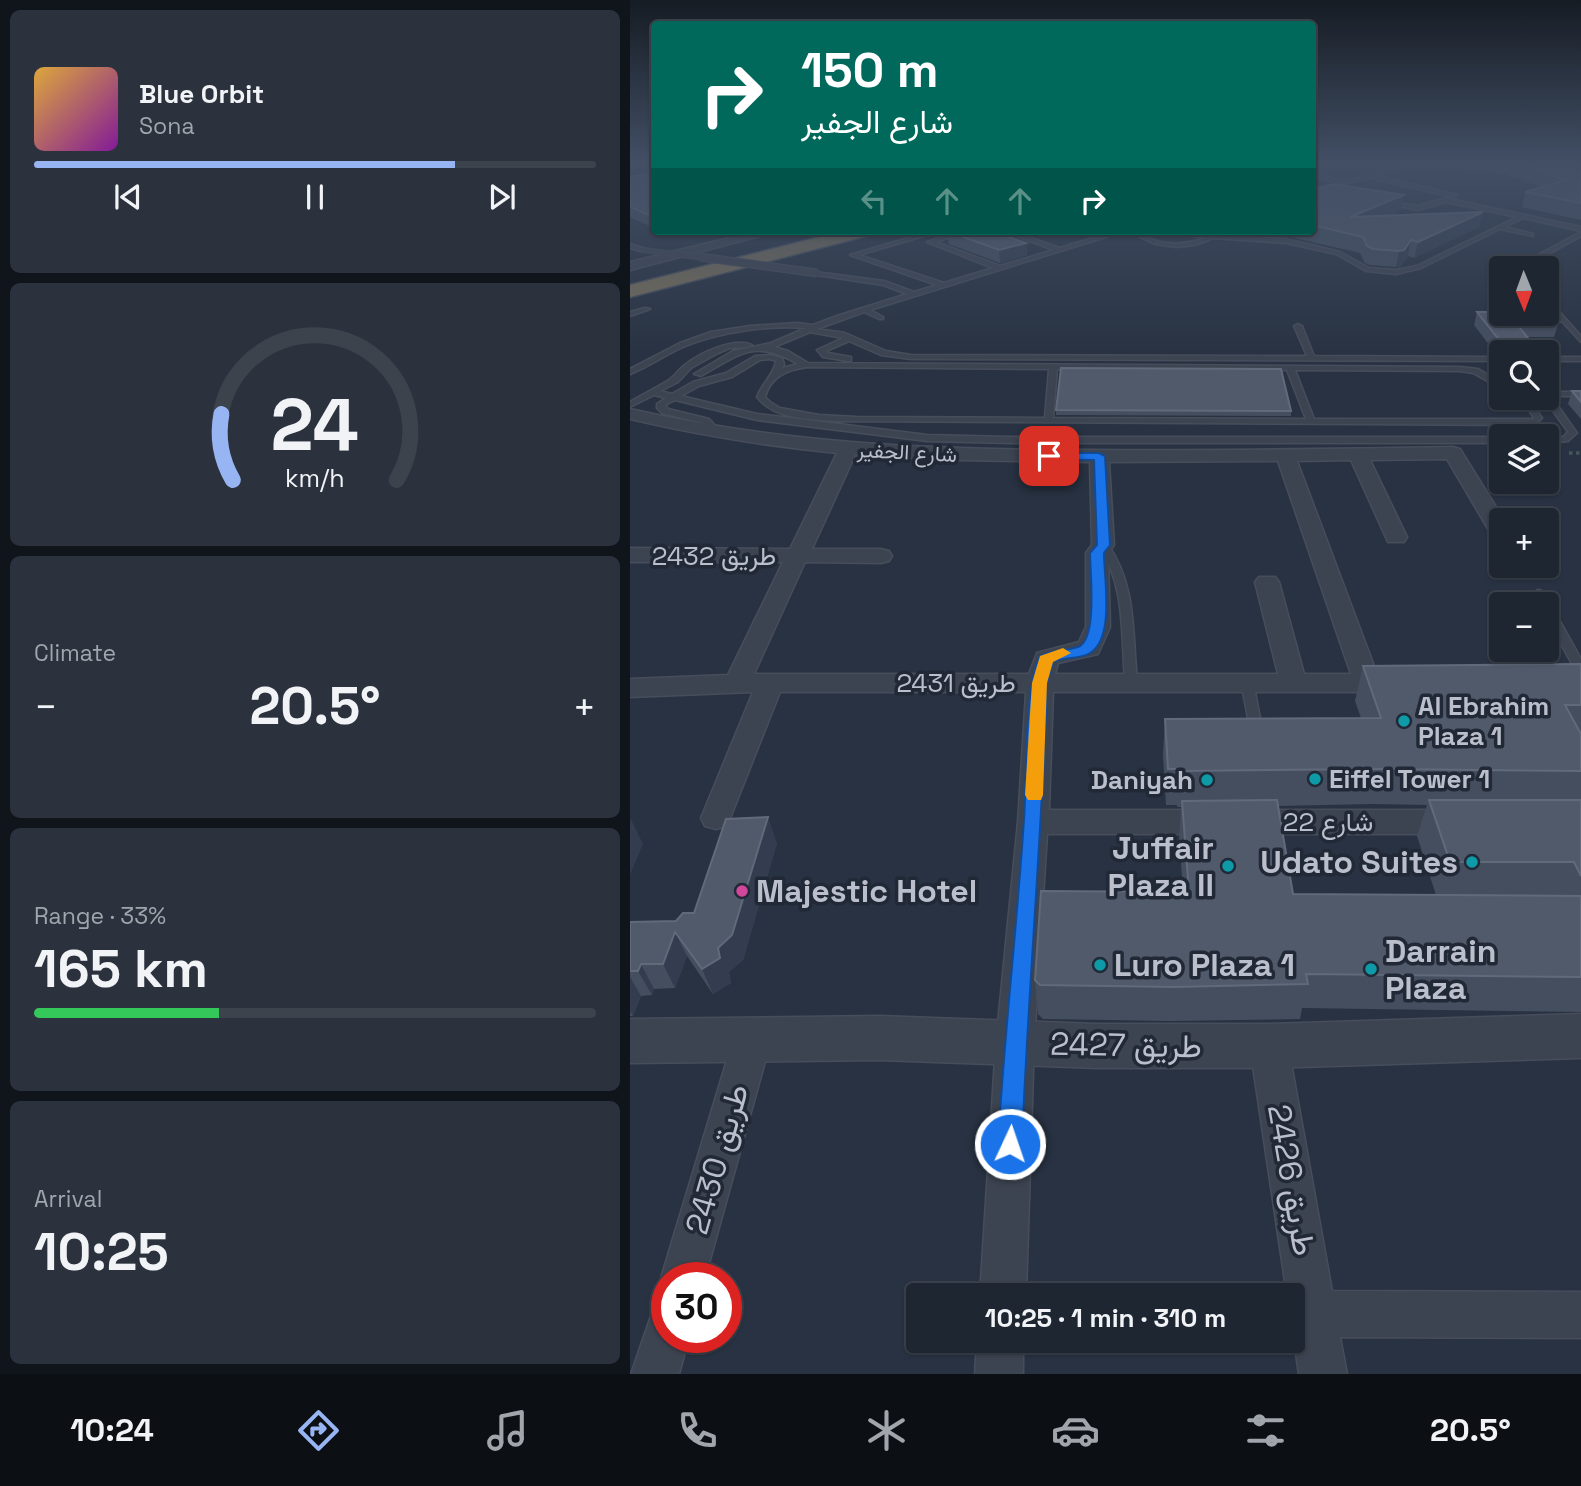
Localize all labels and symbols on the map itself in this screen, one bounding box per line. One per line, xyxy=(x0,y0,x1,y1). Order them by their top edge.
north arrow xyxy=(1489,256,1559,326)
pin xyxy=(1019,426,1079,486)
street label: شارع الجفير xyxy=(855,436,958,469)
street label: طريق 2432 xyxy=(652,539,776,573)
street label: طريق 2431 xyxy=(896,666,1016,700)
place label: Al Ebrahim Plaza 1 xyxy=(1418,689,1549,753)
marker: Al Ebrahim Plaza 1 xyxy=(1396,713,1412,729)
place label: Eiffel Tower 1 xyxy=(1329,762,1490,796)
place label: Daniyah xyxy=(1091,763,1193,797)
marker: Eiffel Tower 1 xyxy=(1307,771,1323,787)
marker: Daniyah xyxy=(1199,772,1215,788)
street label: شارع 22 xyxy=(1283,805,1373,840)
place label: Juffair Plaza II xyxy=(1108,828,1214,905)
place label: Udato Suites xyxy=(1260,842,1458,882)
marker: Udato Suites xyxy=(1464,854,1480,870)
marker: Juffair Plaza II xyxy=(1220,858,1236,874)
place label: Majestic Hotel xyxy=(756,871,977,911)
marker: Majestic Hotel xyxy=(734,883,750,899)
place label: Darrain Plaza xyxy=(1385,931,1497,1008)
place label: Luro Plaza 1 xyxy=(1114,945,1295,985)
marker: Luro Plaza 1 xyxy=(1092,957,1108,973)
marker: Darrain Plaza xyxy=(1363,961,1379,977)
street label: طريق 2427 xyxy=(1050,1024,1202,1066)
street label: طريق 2430 xyxy=(677,1079,757,1239)
street label: طريق 2426 xyxy=(1259,1101,1325,1259)
position arrow xyxy=(973,1107,1047,1181)
speed limit sign: 30 xyxy=(651,1262,742,1353)

